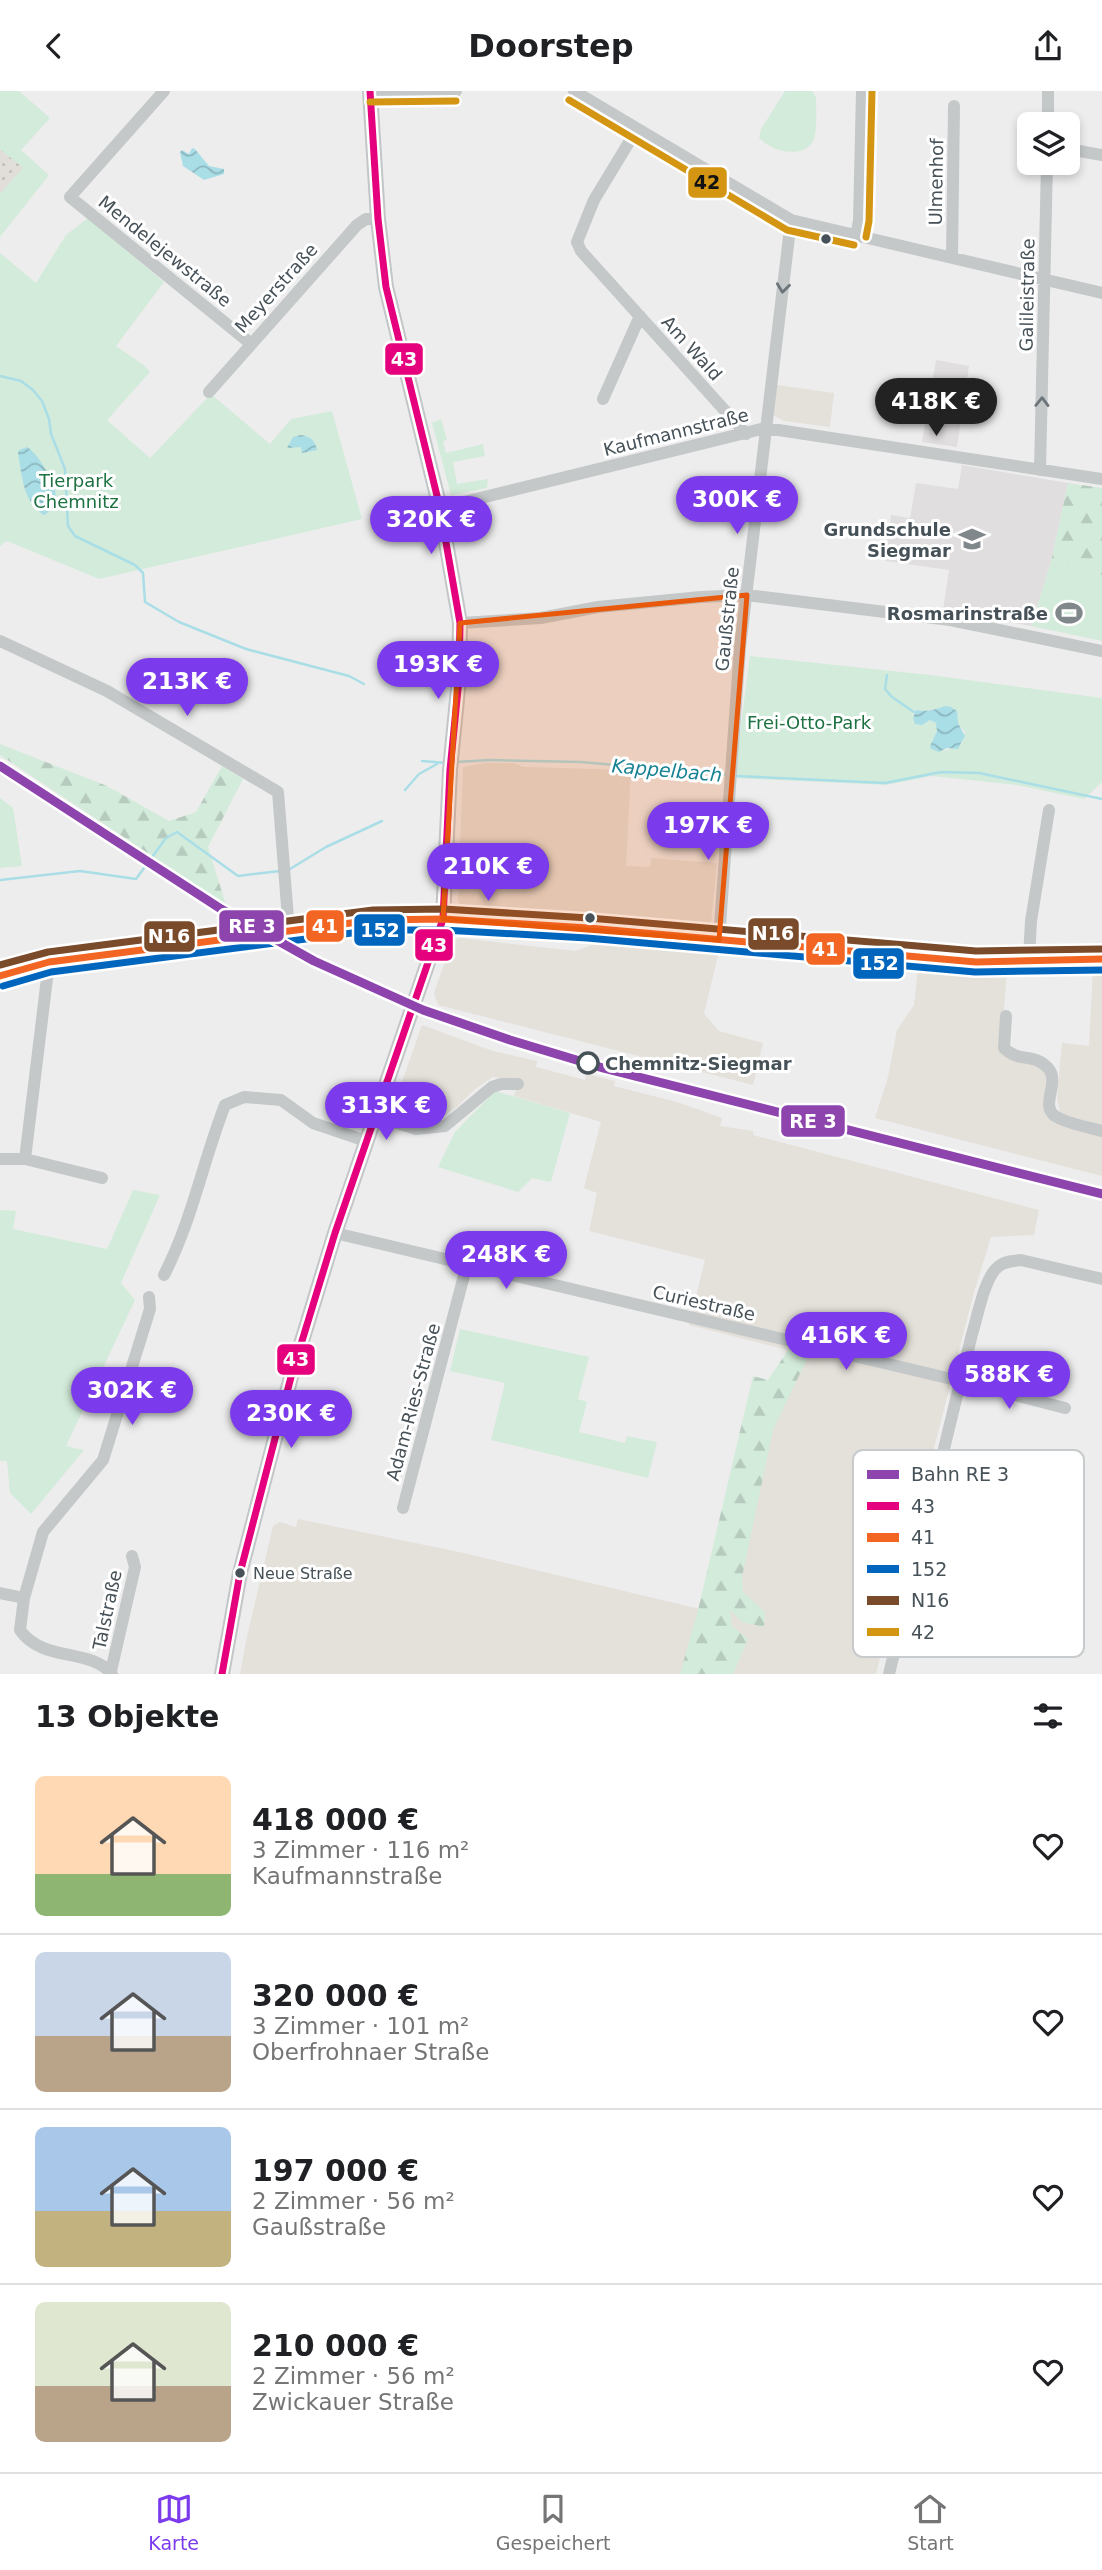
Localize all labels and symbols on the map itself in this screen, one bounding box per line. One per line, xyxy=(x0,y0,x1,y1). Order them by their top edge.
street label: Ulmenhof xyxy=(925,138,947,226)
line badge: 42 xyxy=(687,166,728,199)
text: 42 xyxy=(694,171,720,193)
street label: Mendelejewstraße xyxy=(94,191,236,311)
unlabelled marker xyxy=(819,232,833,246)
street label: Galileistraße xyxy=(1016,238,1038,352)
street label: Meyerstraße xyxy=(230,239,322,337)
one-way arrow xyxy=(775,282,790,294)
street label: Am Wald xyxy=(658,311,726,385)
line badge: 43 xyxy=(384,342,424,376)
text: 43 xyxy=(391,348,417,370)
pin: 418K € xyxy=(879,379,993,438)
one-way arrow xyxy=(1034,396,1050,407)
street label: Kaufmannstraße xyxy=(601,404,751,460)
park label: Tierpark Chemnitz xyxy=(33,470,119,512)
pin: 300K € xyxy=(680,477,794,536)
pin: 320K € xyxy=(374,497,488,556)
place label: Grundschule Siegmar xyxy=(823,519,951,561)
school or university icon: Grundschule Siegmar xyxy=(957,524,987,554)
street label: Gaußstraße xyxy=(711,566,743,672)
sports icon: Rosmarinstraße xyxy=(1054,598,1084,628)
place label: Rosmarinstraße xyxy=(887,603,1048,624)
pin: 193K € xyxy=(381,641,495,701)
pin: 213K € xyxy=(130,659,244,718)
park label: Frei-Otto-Park xyxy=(747,712,872,733)
water label: Kappelbach xyxy=(611,754,723,786)
pin: 197K € xyxy=(651,803,765,862)
pin: 210K € xyxy=(431,843,545,903)
line badge: RE 3 xyxy=(218,909,285,943)
line badge: 41 xyxy=(305,909,345,943)
unlabelled marker xyxy=(583,911,597,925)
line badge: 152 xyxy=(353,913,406,947)
text: RE 3 xyxy=(228,915,276,937)
text: 41 xyxy=(312,915,338,937)
line badge: N16 xyxy=(747,917,800,951)
text: 152 xyxy=(360,919,400,941)
line badge: N16 xyxy=(143,920,196,953)
text: N16 xyxy=(752,922,794,944)
text: N16 xyxy=(148,925,190,947)
line badge: 43 xyxy=(414,928,454,962)
line badge: 41 xyxy=(805,932,846,966)
text: 43 xyxy=(421,934,447,956)
text: 41 xyxy=(812,938,838,960)
line badge: 152 xyxy=(852,947,905,980)
text: 152 xyxy=(859,952,899,974)
marker: Chemnitz-Siegmar xyxy=(577,1052,599,1074)
place label: Chemnitz-Siegmar xyxy=(605,1053,792,1074)
pin: 313K € xyxy=(329,1083,443,1142)
line badge: RE 3 xyxy=(780,1104,846,1138)
text: RE 3 xyxy=(789,1110,837,1132)
pin: 248K € xyxy=(449,1231,563,1291)
street label: Curiestraße xyxy=(651,1281,757,1325)
pin: 416K € xyxy=(789,1313,903,1372)
street label: Adam-Ries-Straße xyxy=(382,1321,444,1483)
line badge: 43 xyxy=(276,1343,316,1376)
text: 43 xyxy=(283,1348,309,1370)
pin: 588K € xyxy=(952,1351,1066,1411)
pin: 302K € xyxy=(75,1367,189,1427)
pin: 230K € xyxy=(234,1391,348,1450)
legend xyxy=(853,1450,1084,1657)
text: Bahn RE 3 xyxy=(911,1463,1009,1485)
text: 43 xyxy=(911,1495,935,1517)
text: 41 xyxy=(911,1526,935,1548)
text: 152 xyxy=(911,1558,947,1580)
place label: Neue Straße xyxy=(253,1564,353,1583)
marker: Neue Straße xyxy=(233,1566,247,1580)
street label: Talstraße xyxy=(88,1568,126,1653)
text: N16 xyxy=(911,1589,949,1611)
text: 42 xyxy=(911,1621,935,1643)

